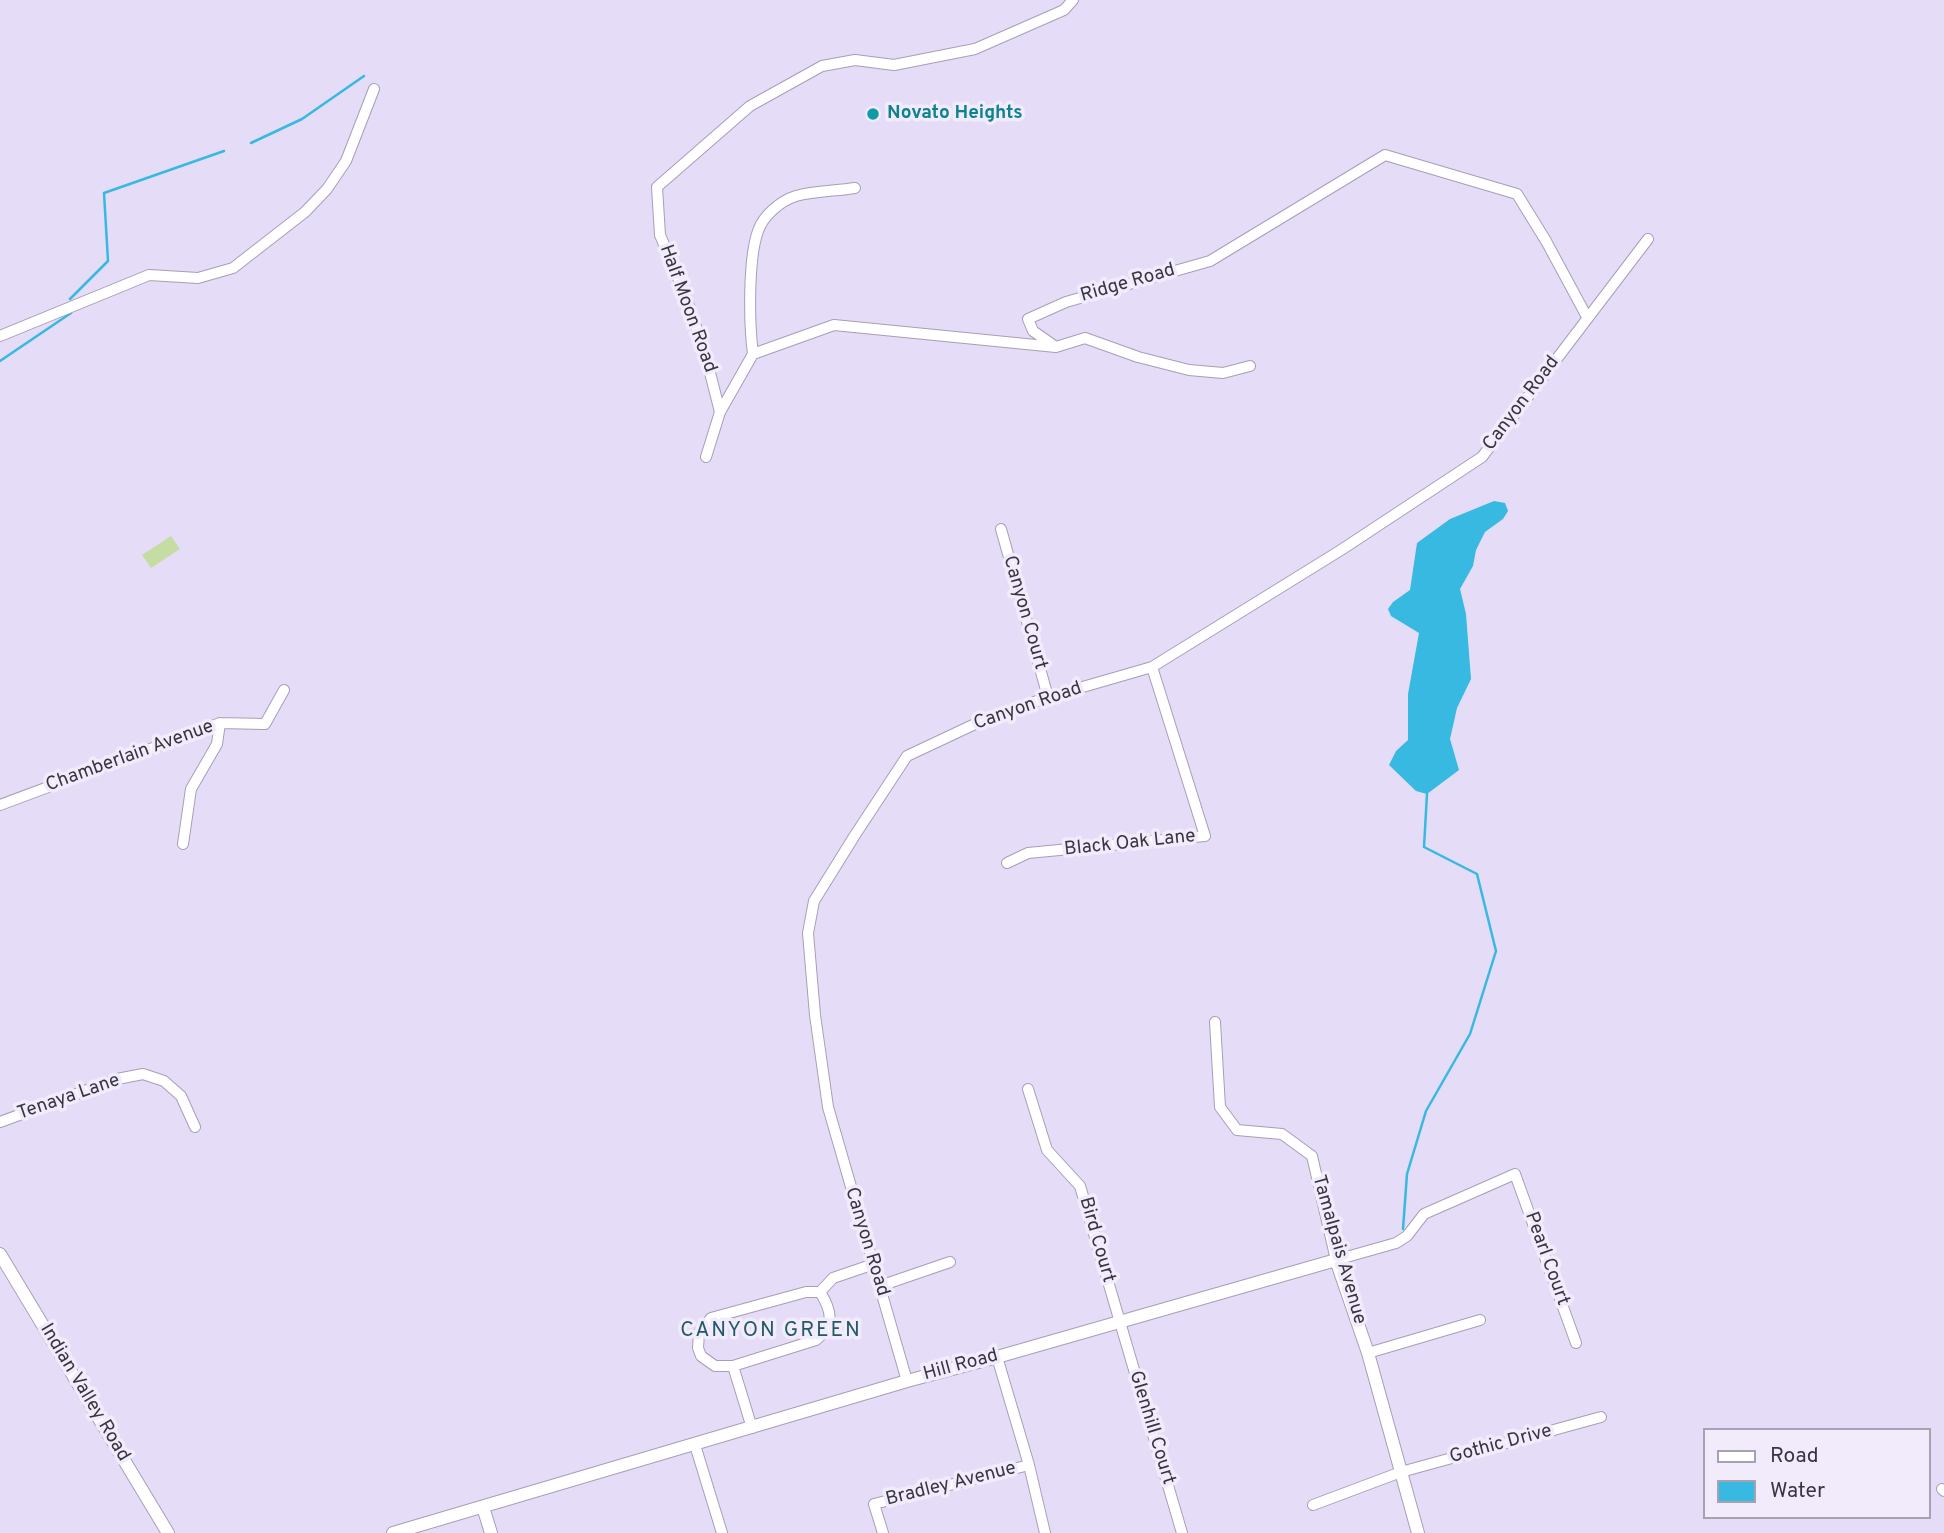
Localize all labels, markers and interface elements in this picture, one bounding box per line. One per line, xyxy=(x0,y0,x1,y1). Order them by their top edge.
place label: Novato Heights xyxy=(887,103,1023,125)
marker: Novato Heights xyxy=(865,106,881,122)
street label: Half Moon Road xyxy=(653,242,721,376)
street label: Ridge Road xyxy=(1078,260,1178,308)
street label: Canyon Road xyxy=(1479,352,1565,456)
street label: Canyon Court xyxy=(997,553,1051,673)
street label: Canyon Road xyxy=(971,678,1085,736)
street label: Chamberlain Avenue xyxy=(43,716,217,798)
street label: Black Oak Lane xyxy=(1063,826,1197,862)
street label: Tenaya Lane xyxy=(15,1070,123,1126)
street label: Tamalpais Avenue xyxy=(1306,1173,1370,1327)
street label: Canyon Road xyxy=(839,1185,893,1299)
street label: Bird Court xyxy=(1073,1195,1119,1285)
street label: Pearl Court xyxy=(1519,1209,1573,1309)
district label: CANYON GREEN xyxy=(682,1319,860,1345)
street label: Indian Valley Road xyxy=(34,1320,134,1466)
street label: Hill Road xyxy=(921,1345,1001,1387)
street label: Glenhill Court xyxy=(1123,1368,1179,1488)
street label: Gothic Drive xyxy=(1447,1420,1555,1470)
legend xyxy=(1702,1428,1930,1519)
text: Road xyxy=(1770,1443,1819,1470)
street label: Bradley Avenue xyxy=(884,1458,1018,1512)
text: Water xyxy=(1770,1478,1825,1505)

